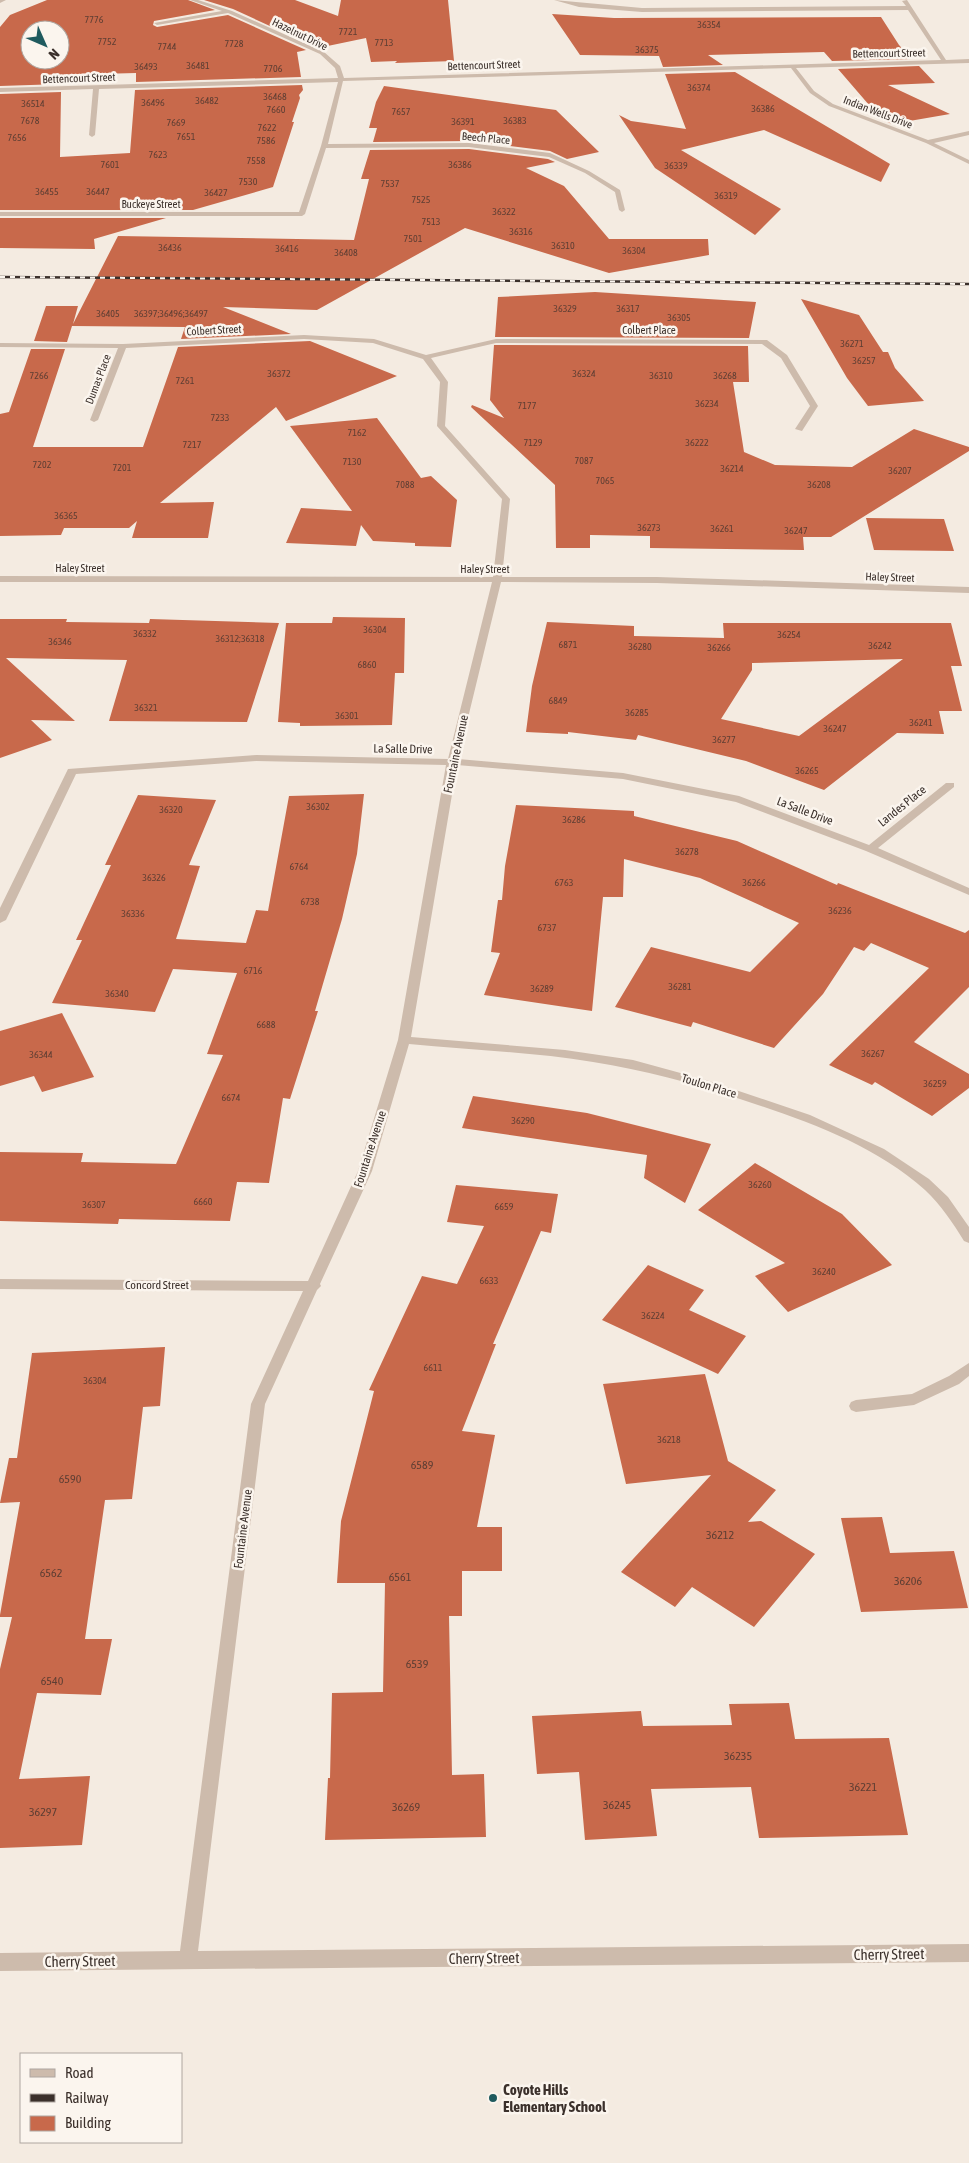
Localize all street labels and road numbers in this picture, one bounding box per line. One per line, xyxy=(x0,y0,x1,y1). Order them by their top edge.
street label: Hazelnut Drive xyxy=(270,15,330,53)
street label: Bettencourt Street xyxy=(852,46,926,60)
street label: Bettencourt Street xyxy=(447,58,521,72)
street label: Bettencourt Street xyxy=(42,71,116,85)
street label: Indian Wells Drive xyxy=(842,93,914,131)
street label: Beech Place xyxy=(461,130,511,146)
street label: Buckeye Street xyxy=(121,198,181,210)
street label: Colbert Street xyxy=(186,323,242,337)
street label: Colbert Place xyxy=(622,324,676,336)
street label: Dumas Place xyxy=(83,352,113,406)
street label: Haley Street xyxy=(55,562,105,574)
street label: Haley Street xyxy=(460,563,510,575)
street label: Haley Street xyxy=(865,570,915,584)
street label: Fountaine Avenue xyxy=(441,714,471,794)
street label: La Salle Drive xyxy=(373,741,433,757)
street label: Landes Place xyxy=(875,782,929,830)
street label: La Salle Drive xyxy=(775,794,835,828)
street label: Toulon Place xyxy=(680,1071,738,1101)
street label: Fountaine Avenue xyxy=(351,1109,389,1189)
street label: Concord Street xyxy=(125,1278,190,1292)
street label: Fountaine Avenue xyxy=(231,1489,255,1569)
street label: Cherry Street xyxy=(853,1945,925,1963)
street label: Cherry Street xyxy=(448,1949,520,1967)
street label: Cherry Street xyxy=(44,1952,116,1970)

